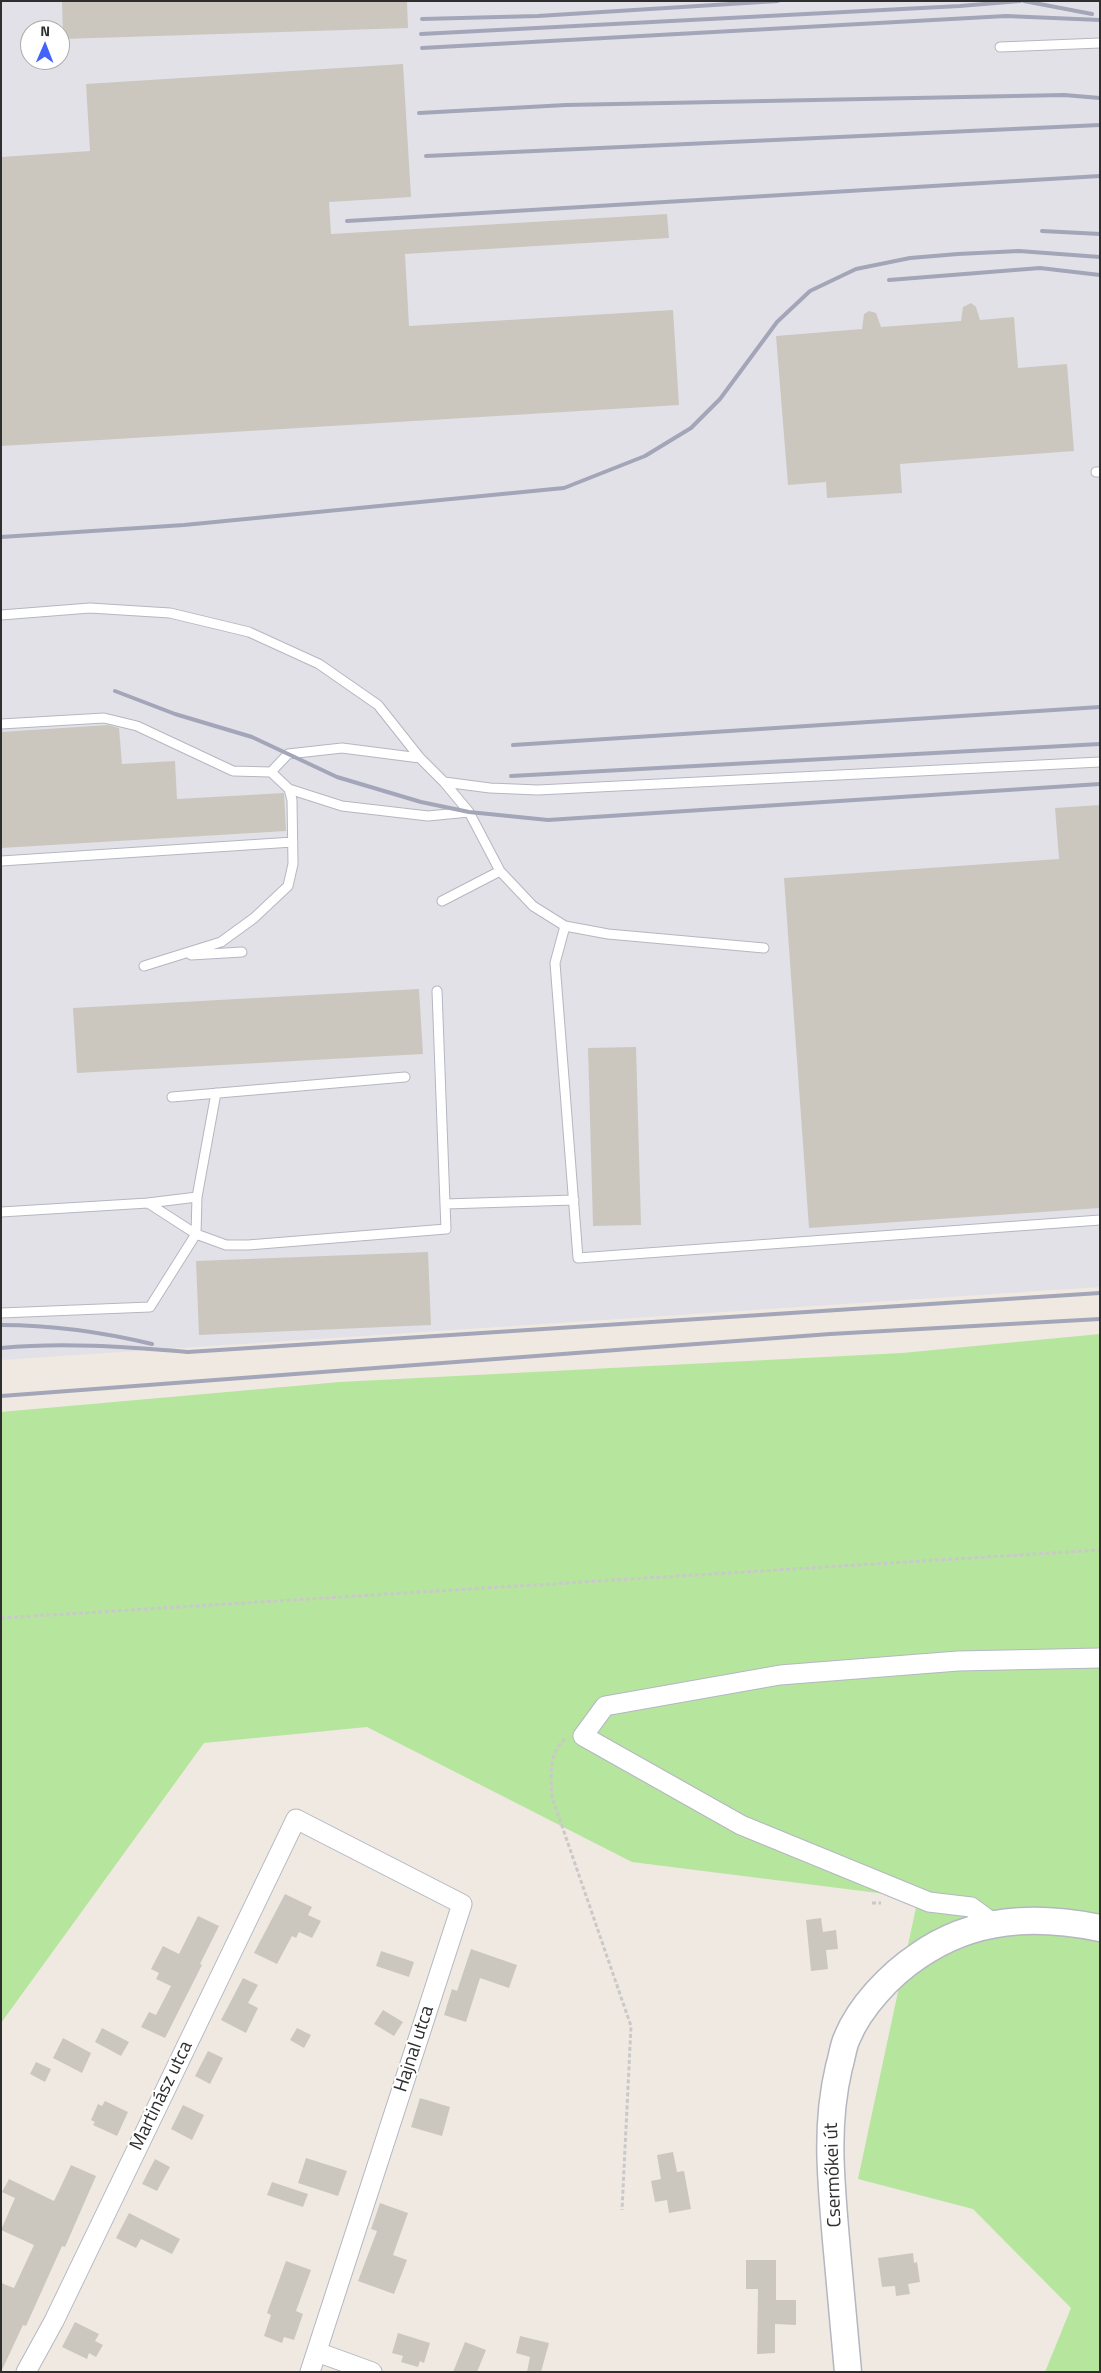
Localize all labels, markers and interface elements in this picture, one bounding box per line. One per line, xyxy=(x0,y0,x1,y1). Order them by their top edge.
north arrow xyxy=(20,20,70,70)
text: N xyxy=(40,20,50,41)
street label: Hajnal utca xyxy=(390,2003,440,2095)
street label: Martinász utca xyxy=(126,2038,198,2154)
street label: Csermőkei út xyxy=(821,2122,847,2228)

